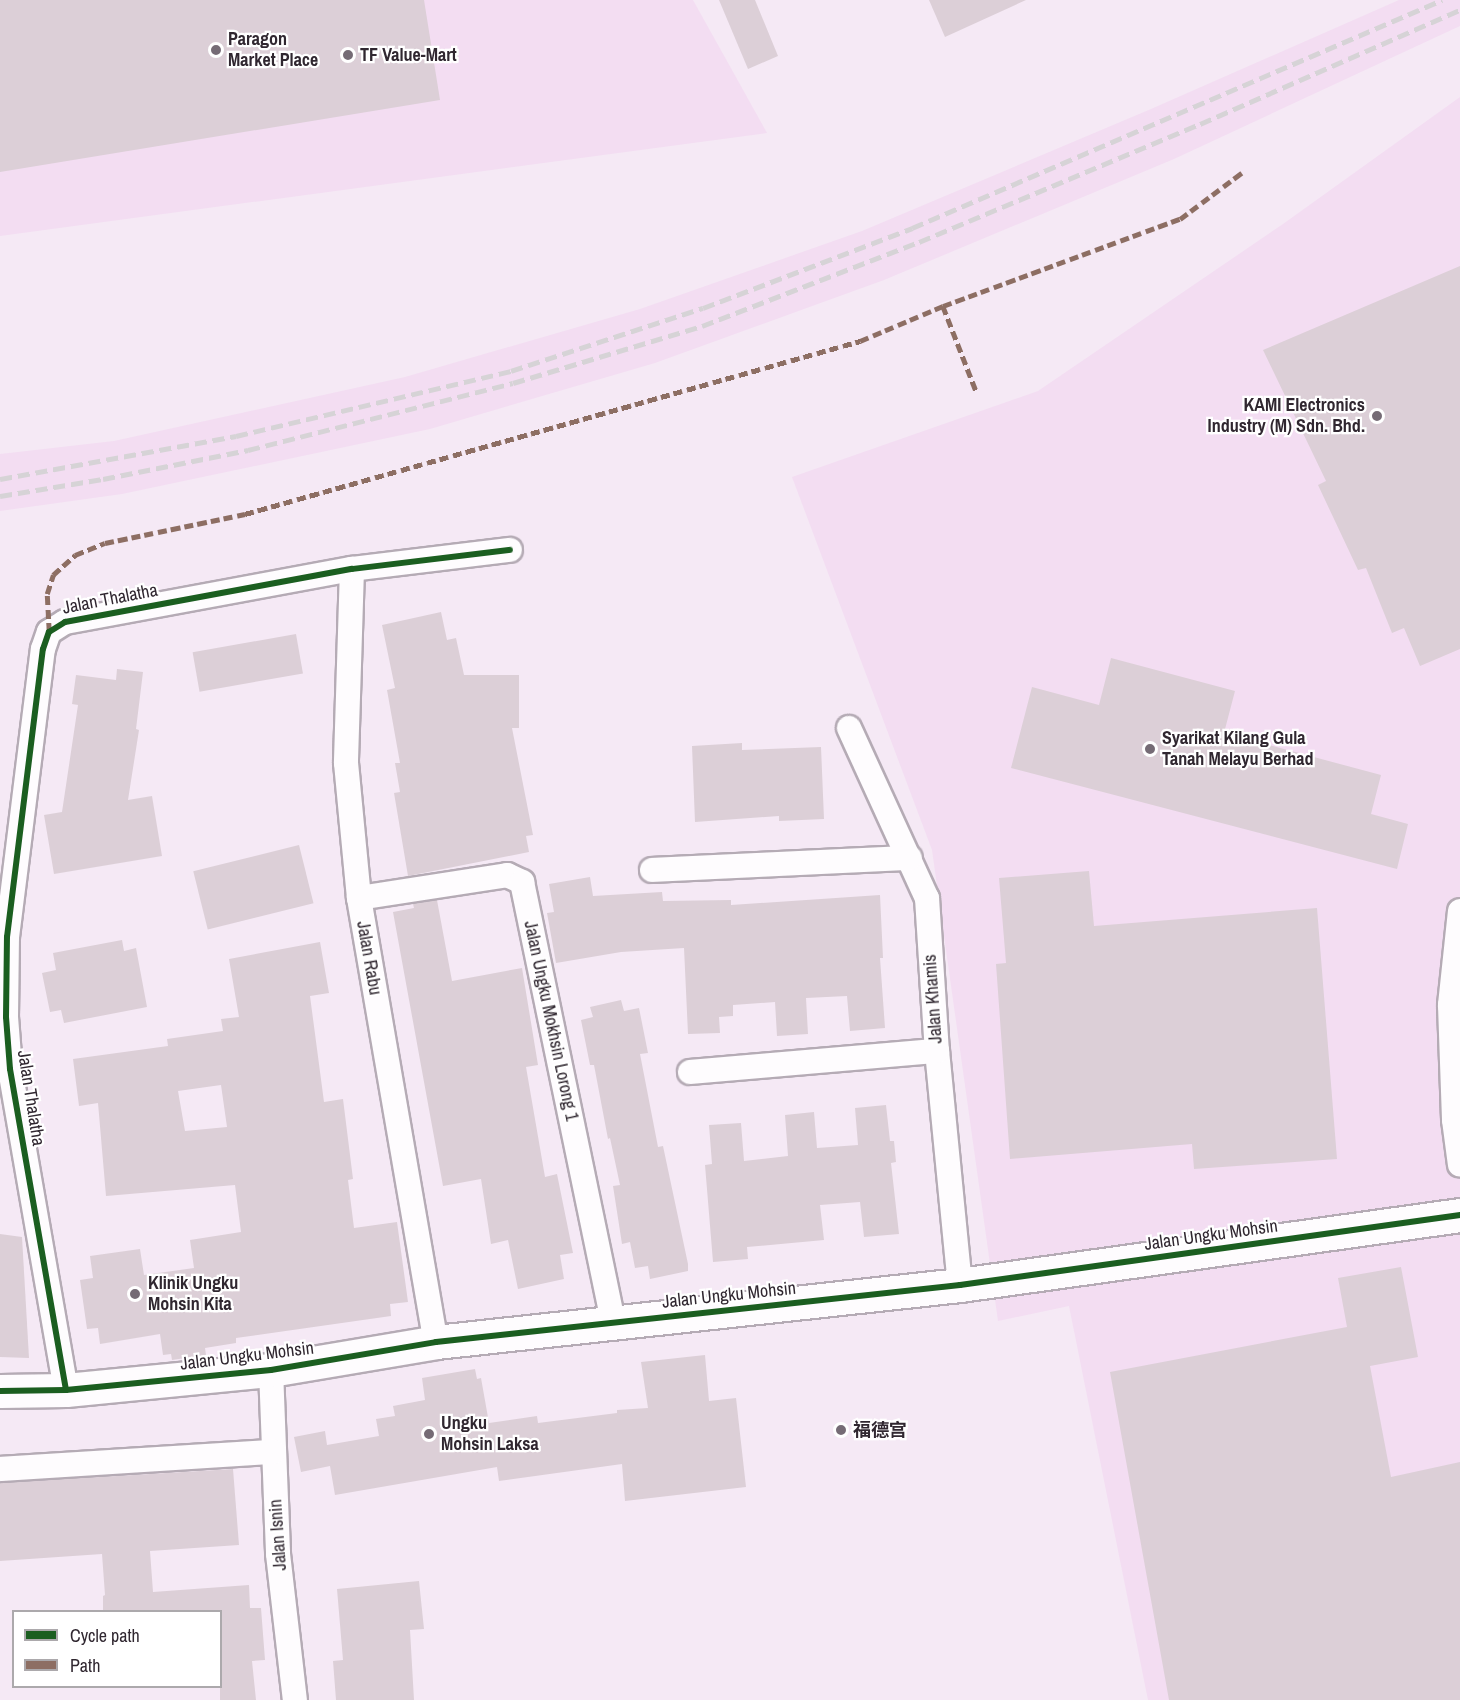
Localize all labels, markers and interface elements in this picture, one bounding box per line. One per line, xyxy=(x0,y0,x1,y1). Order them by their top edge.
place label: Paragon Market Place xyxy=(228,29,318,72)
marker: Paragon Market Place xyxy=(209,43,223,57)
place label: TF Value-Mart xyxy=(360,44,457,66)
marker: TF Value-Mart xyxy=(341,48,355,62)
place label: KAMI Electronics Industry (M) Sdn. Bhd. xyxy=(1208,395,1365,438)
marker: KAMI Electronics Industry (M) Sdn. Bhd. xyxy=(1370,409,1384,423)
street label: Jalan Thalatha xyxy=(60,579,160,619)
place label: Syarikat Kilang Gula Tanah Melayu Berhad xyxy=(1162,728,1313,771)
marker: Syarikat Kilang Gula Tanah Melayu Berhad xyxy=(1143,742,1157,756)
street label: Jalan Rabu xyxy=(352,919,386,997)
street label: Jalan Ungku Mokhsin Lorong 1 xyxy=(519,919,583,1123)
street label: Jalan Khamis xyxy=(919,954,947,1044)
street label: Jalan Thalatha xyxy=(13,1048,49,1148)
street label: Jalan Ungku Mohsin xyxy=(1143,1215,1279,1255)
place label: Klinik Ungku Mohsin Kita xyxy=(148,1273,238,1316)
street label: Jalan Ungku Mohsin xyxy=(661,1277,797,1313)
marker: Klinik Ungku Mohsin Kita xyxy=(126,1285,144,1303)
street label: Jalan Ungku Mohsin xyxy=(179,1337,315,1375)
place label: Ungku Mohsin Laksa xyxy=(441,1413,539,1456)
place label: 福德宫 xyxy=(853,1419,907,1441)
marker: 福德宫 xyxy=(834,1423,848,1437)
marker: Ungku Mohsin Laksa xyxy=(422,1427,436,1441)
street label: Jalan Isnin xyxy=(265,1499,291,1571)
legend xyxy=(12,1610,222,1688)
text: Cycle path xyxy=(70,1623,140,1648)
text: Path xyxy=(70,1653,100,1678)

